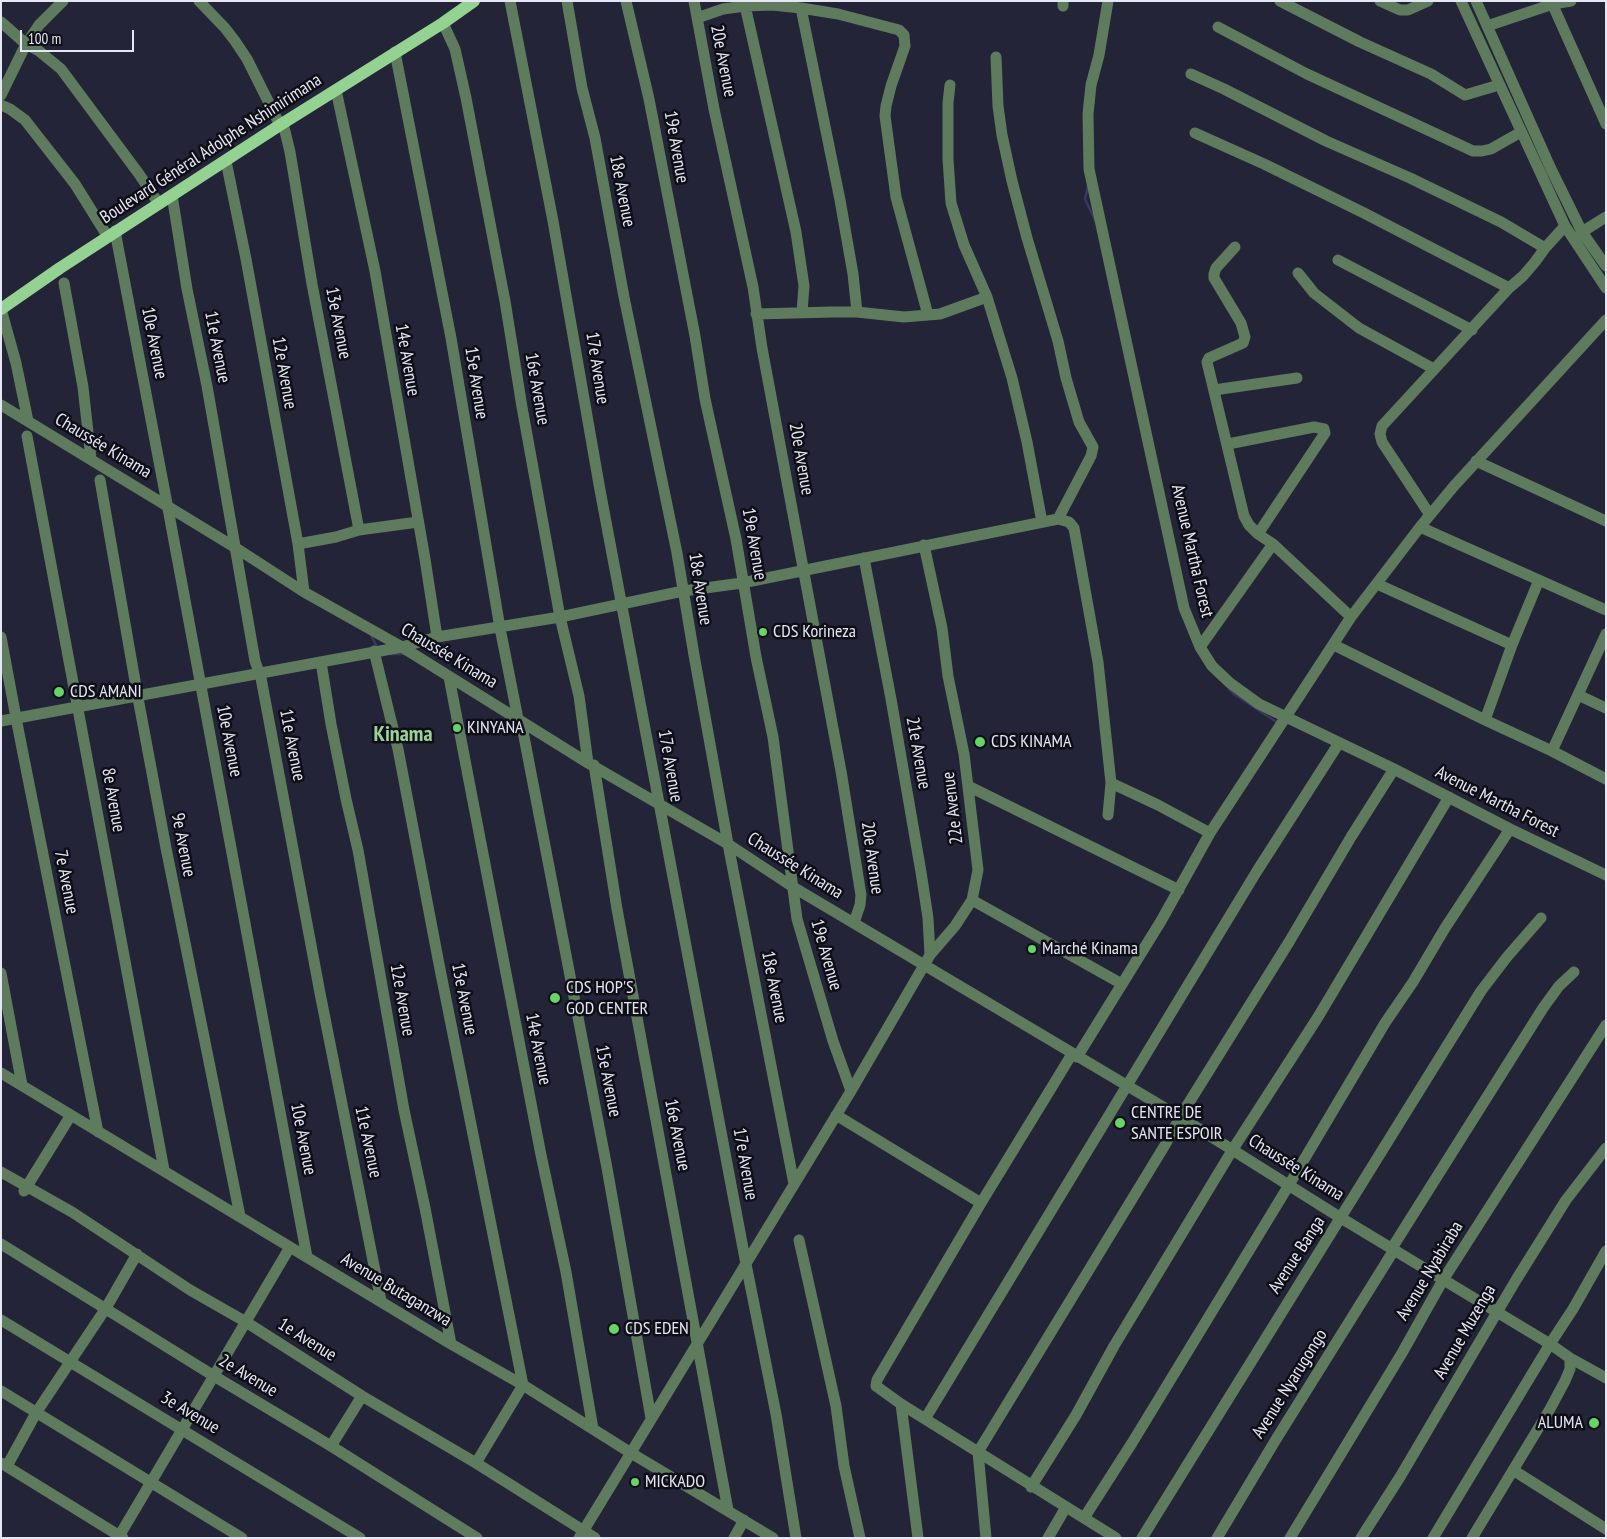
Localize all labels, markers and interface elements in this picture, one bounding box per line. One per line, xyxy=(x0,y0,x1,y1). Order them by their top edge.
scale bar xyxy=(22,20,136,52)
street label: 20e Avenue xyxy=(705,23,741,99)
text: 100 m xyxy=(28,29,61,48)
street label: Boulevard Général Adolphe Nshimirimana xyxy=(96,69,326,229)
street label: 19e Avenue xyxy=(659,109,693,185)
street label: 18e Avenue xyxy=(604,153,640,229)
street label: 13e Avenue xyxy=(320,285,356,361)
street label: 10e Avenue xyxy=(136,305,172,381)
street label: 11e Avenue xyxy=(199,309,235,385)
street label: 14e Avenue xyxy=(390,322,424,398)
street label: 17e Avenue xyxy=(581,330,613,406)
street label: 12e Avenue xyxy=(267,335,301,411)
street label: 15e Avenue xyxy=(460,345,492,421)
street label: 16e Avenue xyxy=(520,351,554,427)
street label: Chaussée Kinama xyxy=(51,409,155,483)
street label: 20e Avenue xyxy=(784,421,818,497)
street label: Avenue Martha Forest xyxy=(1166,482,1218,620)
street label: 19e Avenue xyxy=(737,506,771,582)
street label: 18e Avenue xyxy=(684,551,716,627)
street label: Chaussée Kinama xyxy=(397,619,501,693)
place label: CDS Korineza xyxy=(773,621,856,643)
marker: CDS Korineza xyxy=(757,626,769,638)
place label: CDS AMANI xyxy=(70,681,142,703)
marker: CDS AMANI xyxy=(52,685,66,699)
street label: 10e Avenue xyxy=(211,703,247,779)
street label: 11e Avenue xyxy=(274,707,310,783)
street label: 21e Avenue xyxy=(901,715,935,791)
place label: KINYANA xyxy=(467,717,524,739)
district label: Kinama xyxy=(373,722,433,748)
marker: KINYANA xyxy=(451,722,463,734)
street label: 17e Avenue xyxy=(653,728,687,804)
place label: CDS KINAMA xyxy=(991,731,1071,753)
marker: CDS KINAMA xyxy=(973,735,987,749)
street label: Avenue Martha Forest xyxy=(1432,762,1562,842)
street label: 8e Avenue xyxy=(97,766,129,834)
street label: 22e Avenue xyxy=(938,770,968,846)
street label: 9e Avenue xyxy=(166,811,200,879)
street label: 20e Avenue xyxy=(856,820,888,896)
street label: Chaussée Kinama xyxy=(743,828,847,904)
street label: 7e Avenue xyxy=(49,848,83,916)
street label: 19e Avenue xyxy=(806,917,846,993)
place label: Marché Kinama xyxy=(1042,938,1138,960)
marker: Marché Kinama xyxy=(1026,943,1038,955)
street label: 18e Avenue xyxy=(756,949,792,1025)
street label: 13e Avenue xyxy=(446,961,482,1037)
street label: 12e Avenue xyxy=(385,962,419,1038)
place label: CDS HOP'S GOD CENTER xyxy=(566,977,648,1020)
marker: CDS HOP'S GOD CENTER xyxy=(548,991,562,1005)
street label: 14e Avenue xyxy=(520,1011,556,1087)
street label: 15e Avenue xyxy=(590,1043,626,1119)
street label: 16e Avenue xyxy=(659,1097,695,1173)
street label: 10e Avenue xyxy=(285,1101,321,1177)
place label: CENTRE DE SANTE ESPOIR xyxy=(1131,1102,1223,1144)
street label: 11e Avenue xyxy=(350,1104,386,1180)
marker: CENTRE DE SANTE ESPOIR xyxy=(1113,1116,1127,1130)
street label: 17e Avenue xyxy=(728,1126,762,1202)
street label: Chaussée Kinama xyxy=(1244,1130,1348,1206)
street label: Avenue Banga xyxy=(1264,1212,1330,1298)
street label: Avenue Nyabiraba xyxy=(1392,1217,1468,1325)
street label: Avenue Butaganzwa xyxy=(337,1249,455,1331)
street label: Avenue Muzenga xyxy=(1429,1281,1501,1383)
street label: 1e Avenue xyxy=(274,1314,340,1366)
place label: CDS EDEN xyxy=(625,1318,689,1340)
marker: CDS EDEN xyxy=(607,1322,621,1336)
street label: Avenue Nyarugongo xyxy=(1248,1325,1332,1443)
street label: 2e Avenue xyxy=(215,1350,281,1402)
street label: 3e Avenue xyxy=(157,1387,223,1439)
place label: ALUMA xyxy=(1538,1412,1583,1434)
marker: ALUMA xyxy=(1587,1416,1601,1430)
place label: MICKADO xyxy=(645,1471,705,1493)
marker: MICKADO xyxy=(629,1476,641,1488)

